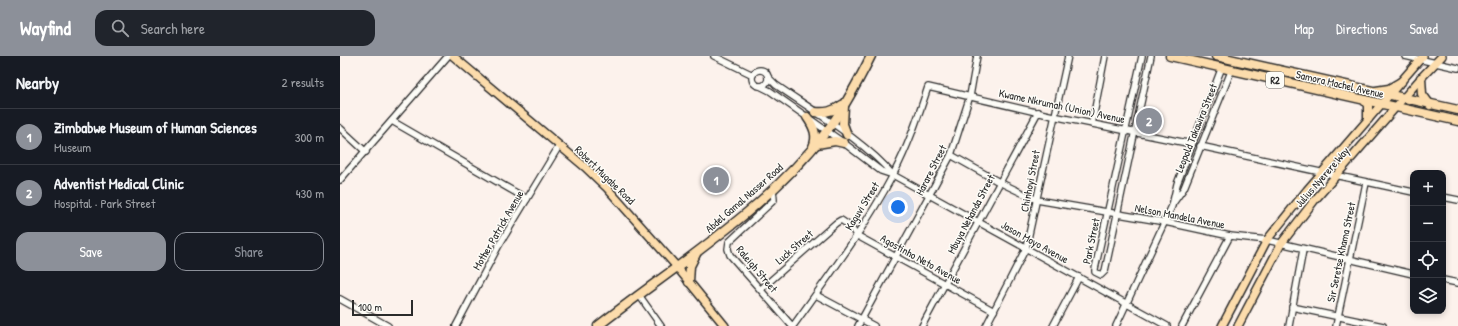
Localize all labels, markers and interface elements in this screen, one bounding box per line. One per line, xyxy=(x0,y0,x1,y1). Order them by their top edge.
search box xyxy=(95,10,375,46)
text: Wayfind xyxy=(20,15,71,41)
icon: search xyxy=(109,17,131,39)
text: Search here xyxy=(141,18,205,39)
text: Map xyxy=(1294,19,1314,38)
text: Directions xyxy=(1336,19,1387,38)
text: Saved xyxy=(1409,19,1438,38)
street label: Samora Machel Avenue xyxy=(1295,67,1386,101)
text: Nearby xyxy=(16,71,59,94)
road number: R2 xyxy=(1266,72,1284,88)
text: 2 results xyxy=(282,73,324,91)
street label: Leopold Takawira Street xyxy=(1172,81,1220,174)
street label: Kwame Nkrumah (Union) Avenue xyxy=(998,86,1127,126)
pin: 2 xyxy=(1136,106,1162,136)
text: Zimbabwe Museum of Human Sciences xyxy=(54,117,257,138)
text: 1 xyxy=(27,128,31,146)
text: 300 m xyxy=(295,128,324,146)
text: Museum xyxy=(54,138,91,156)
street label: Harare Street xyxy=(912,142,950,198)
street label: Robert Mugabe Road xyxy=(572,143,639,208)
street label: Julius Nyerere Way xyxy=(1292,144,1352,210)
street label: Chinhoyi Street xyxy=(1017,149,1043,213)
street label: Abdel Gamal Nasser Road xyxy=(702,160,786,236)
pin: 1 xyxy=(703,165,729,195)
map controls xyxy=(1410,170,1446,314)
button: + xyxy=(1410,170,1446,206)
street label: Mbuya Nehanda Street xyxy=(944,172,998,256)
text: Adventist Medical Clinic xyxy=(54,173,184,194)
street label: Kaguvi Street xyxy=(842,179,882,233)
text: 2 xyxy=(26,184,32,202)
text: 430 m xyxy=(296,184,324,202)
street label: Mother Patrick Avenue xyxy=(469,187,527,272)
text: Hospital · Park Street xyxy=(54,194,155,212)
your location xyxy=(888,197,908,217)
street label: Nelson Mandela Avenue xyxy=(1134,200,1227,232)
street label: Sir Seretse Khama Street xyxy=(1324,201,1358,303)
button: − xyxy=(1410,206,1446,242)
street label: Park Street xyxy=(1079,217,1103,265)
street label: Jason Moyo Avenue xyxy=(999,218,1072,267)
street label: Luck Street xyxy=(772,227,816,267)
street label: Agostinho Neto Avenue xyxy=(878,231,965,287)
button: Save xyxy=(16,232,166,271)
button: Share xyxy=(174,232,324,271)
button: locate xyxy=(1410,242,1446,278)
street label: Raleigh Street xyxy=(733,243,781,295)
button: layers xyxy=(1410,278,1446,314)
scale bar xyxy=(352,298,413,317)
text: 100 m xyxy=(358,300,382,314)

